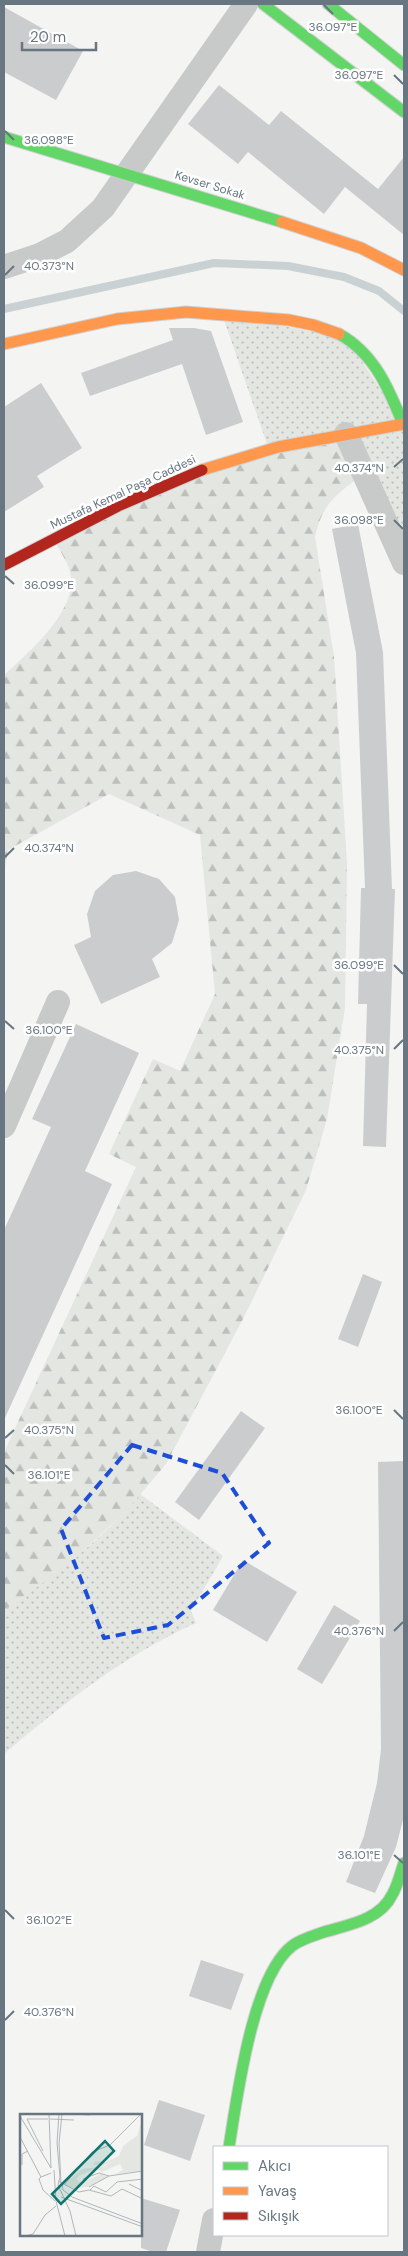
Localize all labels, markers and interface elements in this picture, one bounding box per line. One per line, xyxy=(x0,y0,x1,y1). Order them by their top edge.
text: 36.097°E xyxy=(309,19,358,35)
scale bar xyxy=(22,20,96,52)
text: 20 m xyxy=(30,27,66,47)
text: 36.097°E xyxy=(335,67,384,83)
text: 36.098°E xyxy=(24,132,74,148)
street label: Kevser Sokak xyxy=(173,167,247,203)
text: 40.373°N xyxy=(24,258,74,274)
street label: Mustafa Kemal Paşa Caddesi xyxy=(48,451,198,533)
text: 40.374°N xyxy=(334,460,384,476)
text: 36.098°E xyxy=(334,512,384,528)
text: 36.099°E xyxy=(24,577,74,593)
text: 40.374°N xyxy=(24,840,74,856)
text: 36.099°E xyxy=(334,957,384,973)
text: 36.100°E xyxy=(25,1022,73,1038)
text: 40.375°N xyxy=(334,1042,384,1058)
text: 36.100°E xyxy=(335,1402,383,1418)
text: 40.375°N xyxy=(24,1422,74,1438)
text: 36.101°E xyxy=(28,1467,71,1483)
text: 40.376°N xyxy=(334,1623,384,1639)
text: 36.101°E xyxy=(338,1847,381,1863)
text: 36.102°E xyxy=(26,1912,72,1928)
text: 40.376°N xyxy=(24,2004,74,2020)
inset map xyxy=(20,2114,142,2236)
legend xyxy=(213,2146,388,2236)
text: Akıcı xyxy=(258,2156,291,2176)
text: Yavaş xyxy=(258,2181,297,2201)
text: Sıkışık xyxy=(258,2206,300,2226)

